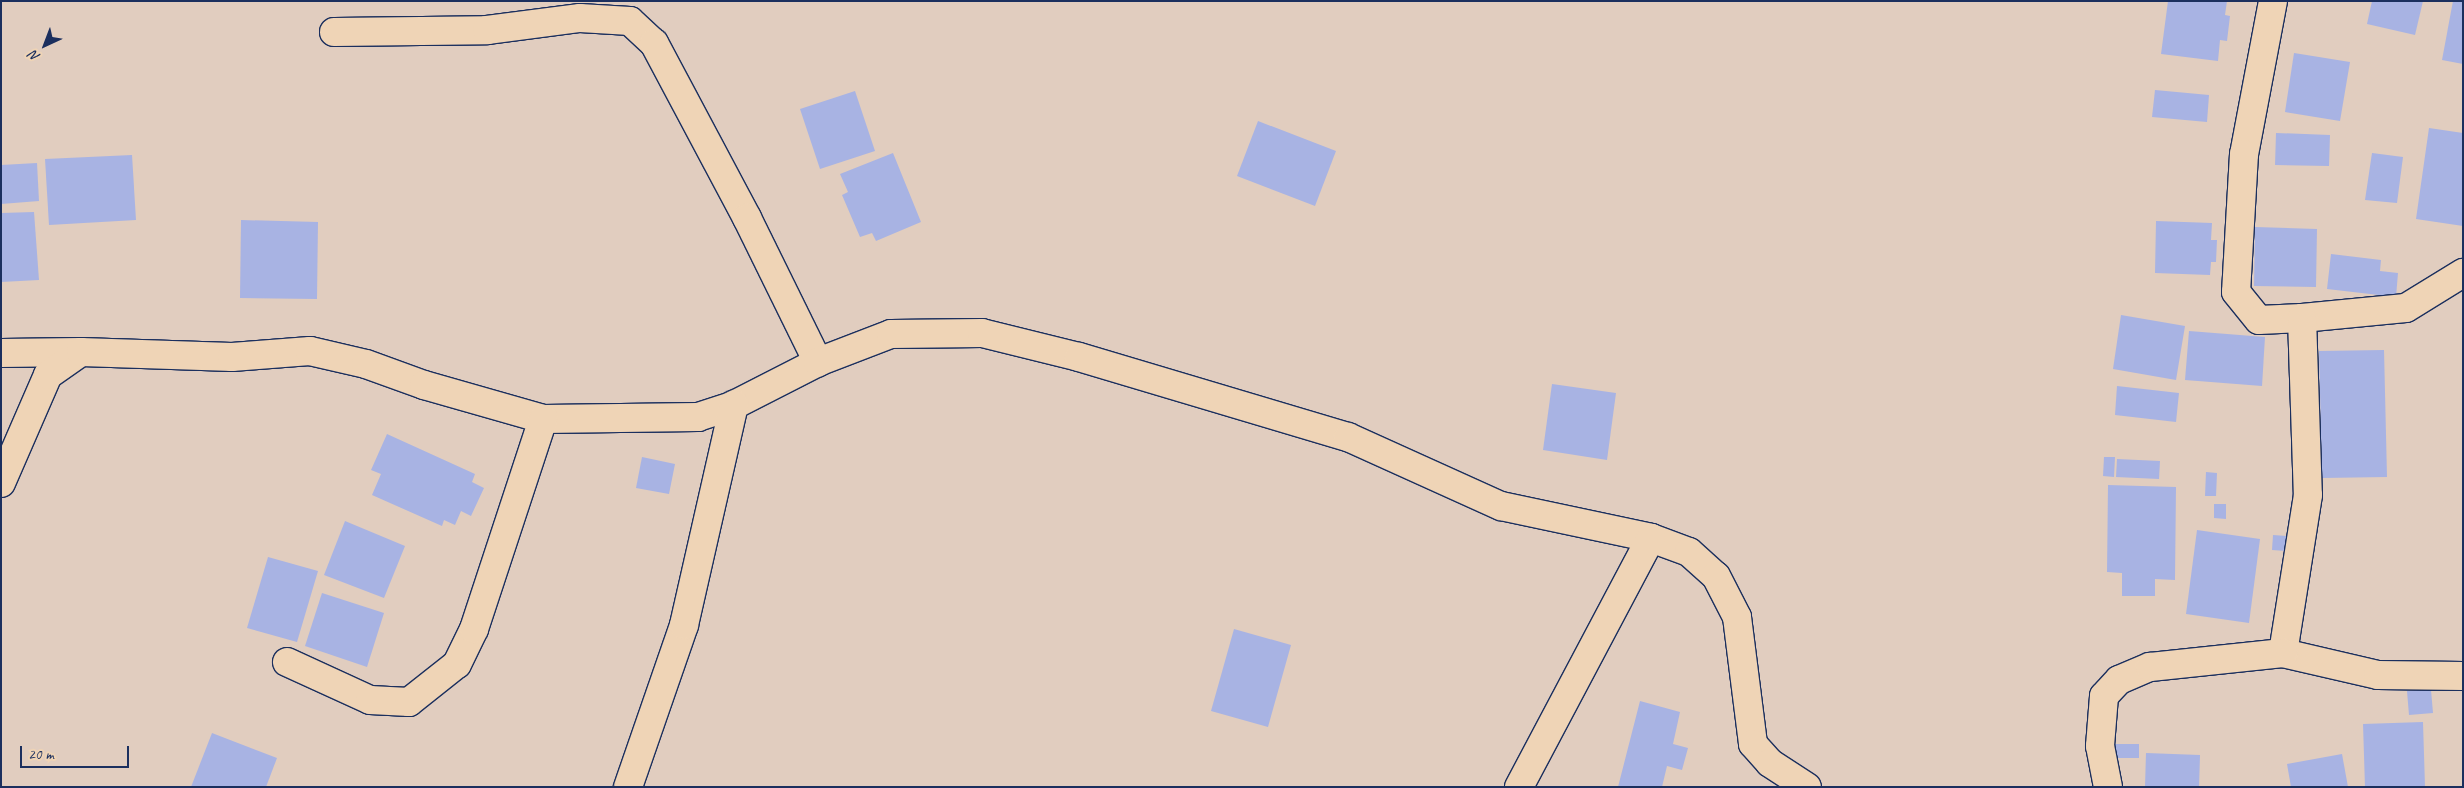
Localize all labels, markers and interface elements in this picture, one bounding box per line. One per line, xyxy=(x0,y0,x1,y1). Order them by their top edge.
north arrow xyxy=(20,20,70,70)
text: N xyxy=(25,47,43,66)
scale bar xyxy=(22,736,131,768)
text: 20 m xyxy=(28,745,54,764)

